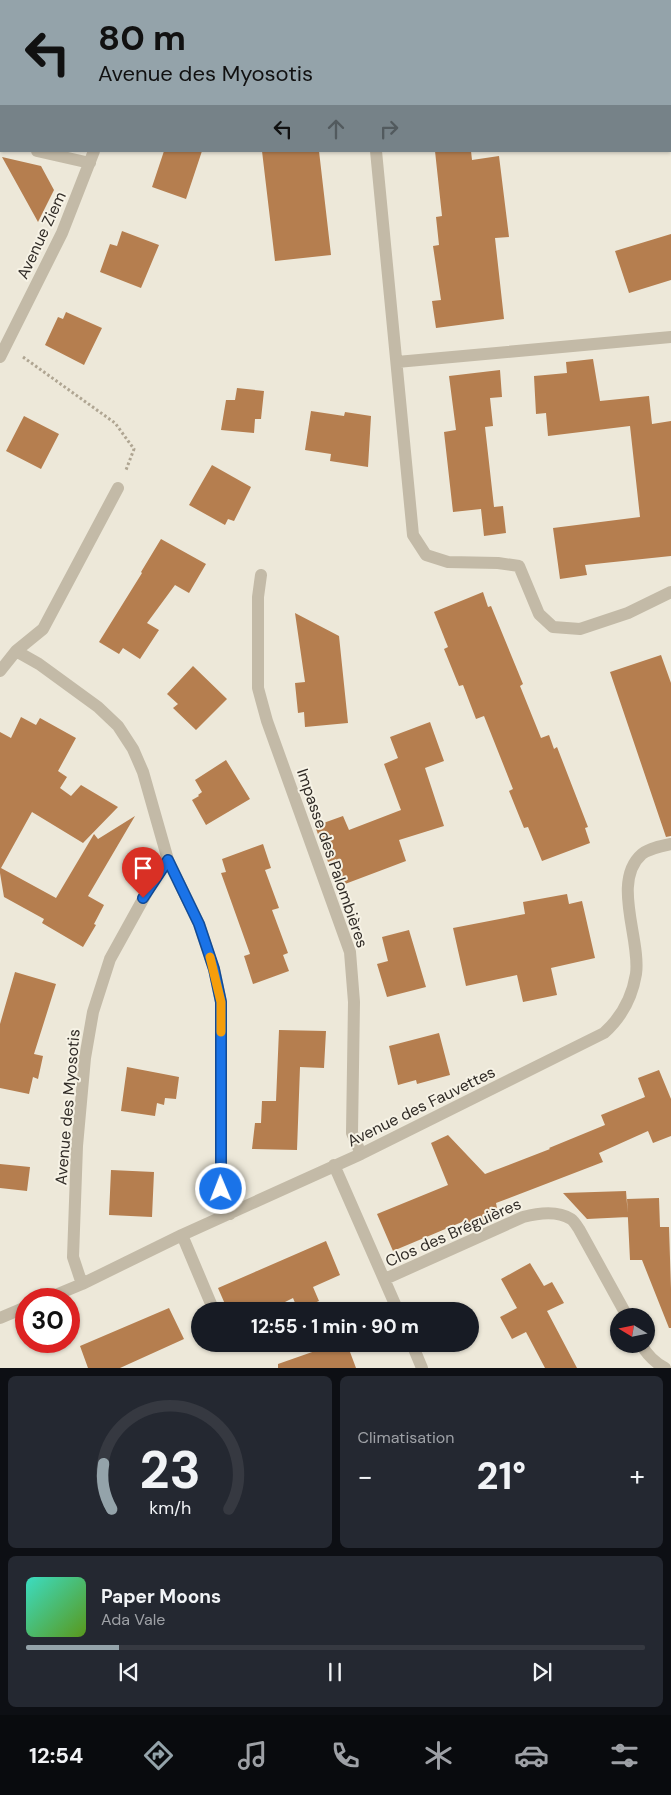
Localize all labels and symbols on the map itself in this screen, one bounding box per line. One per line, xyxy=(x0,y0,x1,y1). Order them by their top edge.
street label: Avenue Ziem xyxy=(12,188,71,282)
street label: Impasse des Palombières xyxy=(292,766,373,951)
pin xyxy=(122,847,164,898)
street label: Avenue des Myosotis xyxy=(50,1028,85,1186)
street label: Avenue des Fauvettes xyxy=(344,1061,499,1151)
position arrow xyxy=(194,1162,246,1214)
street label: Clos des Bréguières xyxy=(382,1193,524,1272)
speed limit sign: 30 xyxy=(15,1288,80,1353)
north arrow xyxy=(610,1308,655,1352)

